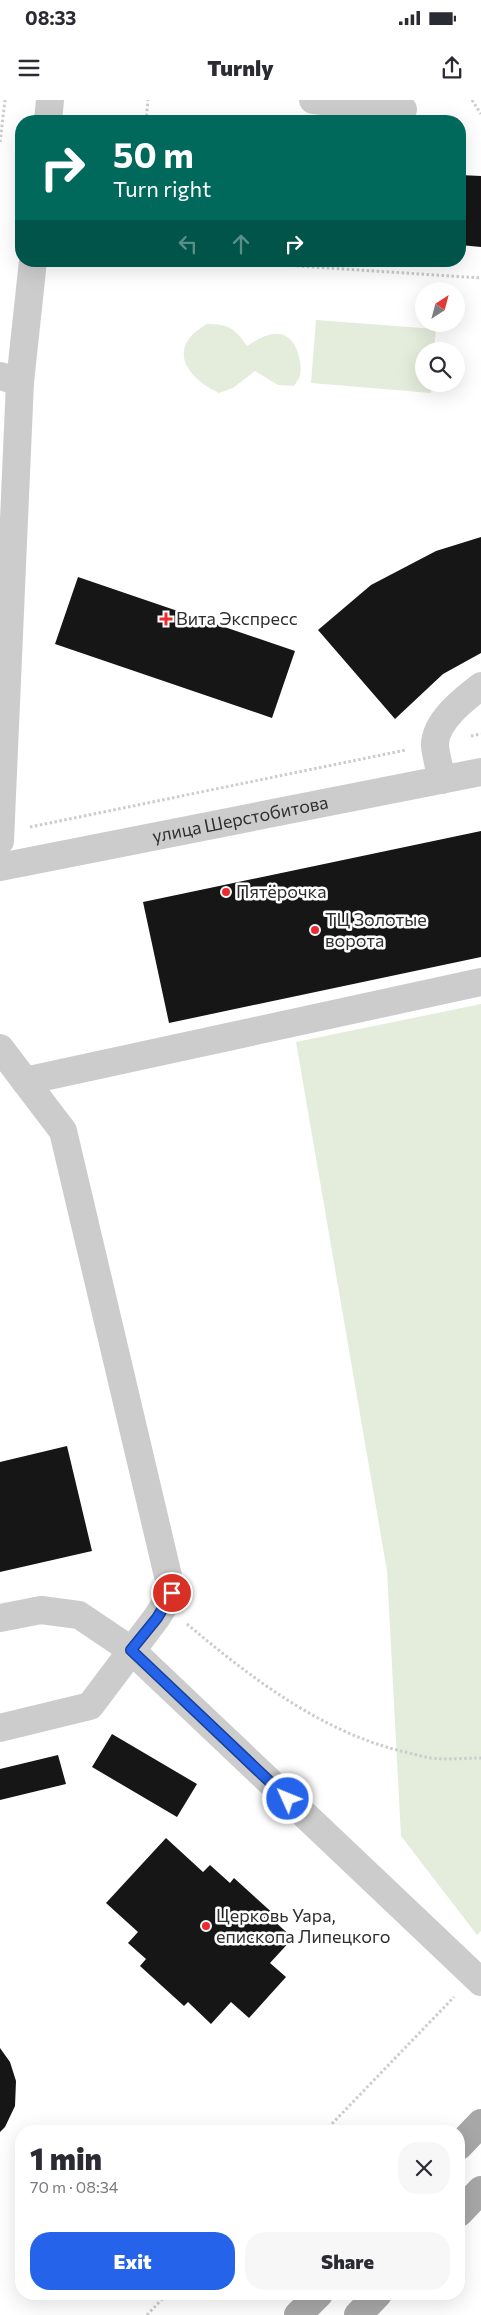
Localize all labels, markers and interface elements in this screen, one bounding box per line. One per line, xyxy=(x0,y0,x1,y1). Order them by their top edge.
text: 08:33 xyxy=(25,6,76,29)
icon: menu xyxy=(15,54,43,82)
text: Turnly xyxy=(207,54,274,81)
icon: share xyxy=(438,54,466,82)
text: 50 m xyxy=(113,132,194,175)
icon: right xyxy=(30,135,95,200)
text: Turn right xyxy=(113,175,211,202)
icon: left xyxy=(174,230,202,258)
icon: ahead xyxy=(227,230,255,258)
icon: right xyxy=(280,230,308,258)
north arrow xyxy=(415,282,465,332)
map controls xyxy=(415,282,465,392)
button: search xyxy=(415,342,465,392)
place label: Вита Экспресс xyxy=(176,607,298,629)
marker: Вита Экспресс xyxy=(160,613,172,625)
street label: улица Шерстобитова xyxy=(150,790,330,847)
place label: Пятёрочка xyxy=(236,880,327,902)
marker: Пятёрочка xyxy=(220,886,232,898)
place label: ТЦ Золотые ворота xyxy=(325,908,427,951)
marker: ТЦ Золотые ворота xyxy=(309,924,321,936)
pin xyxy=(151,1572,193,1614)
icon: arrive xyxy=(158,1579,186,1607)
position arrow xyxy=(261,1772,313,1824)
place label: Церковь Уара, епископа Липецкого xyxy=(216,1904,391,1947)
marker: Церковь Уара, епископа Липецкого xyxy=(200,1920,212,1932)
text: 1 min xyxy=(30,2139,102,2176)
button: close xyxy=(398,2142,450,2194)
text: 70 m · 08:34 xyxy=(30,2177,118,2196)
button: Exit xyxy=(30,2232,235,2290)
button: Share xyxy=(245,2232,450,2290)

